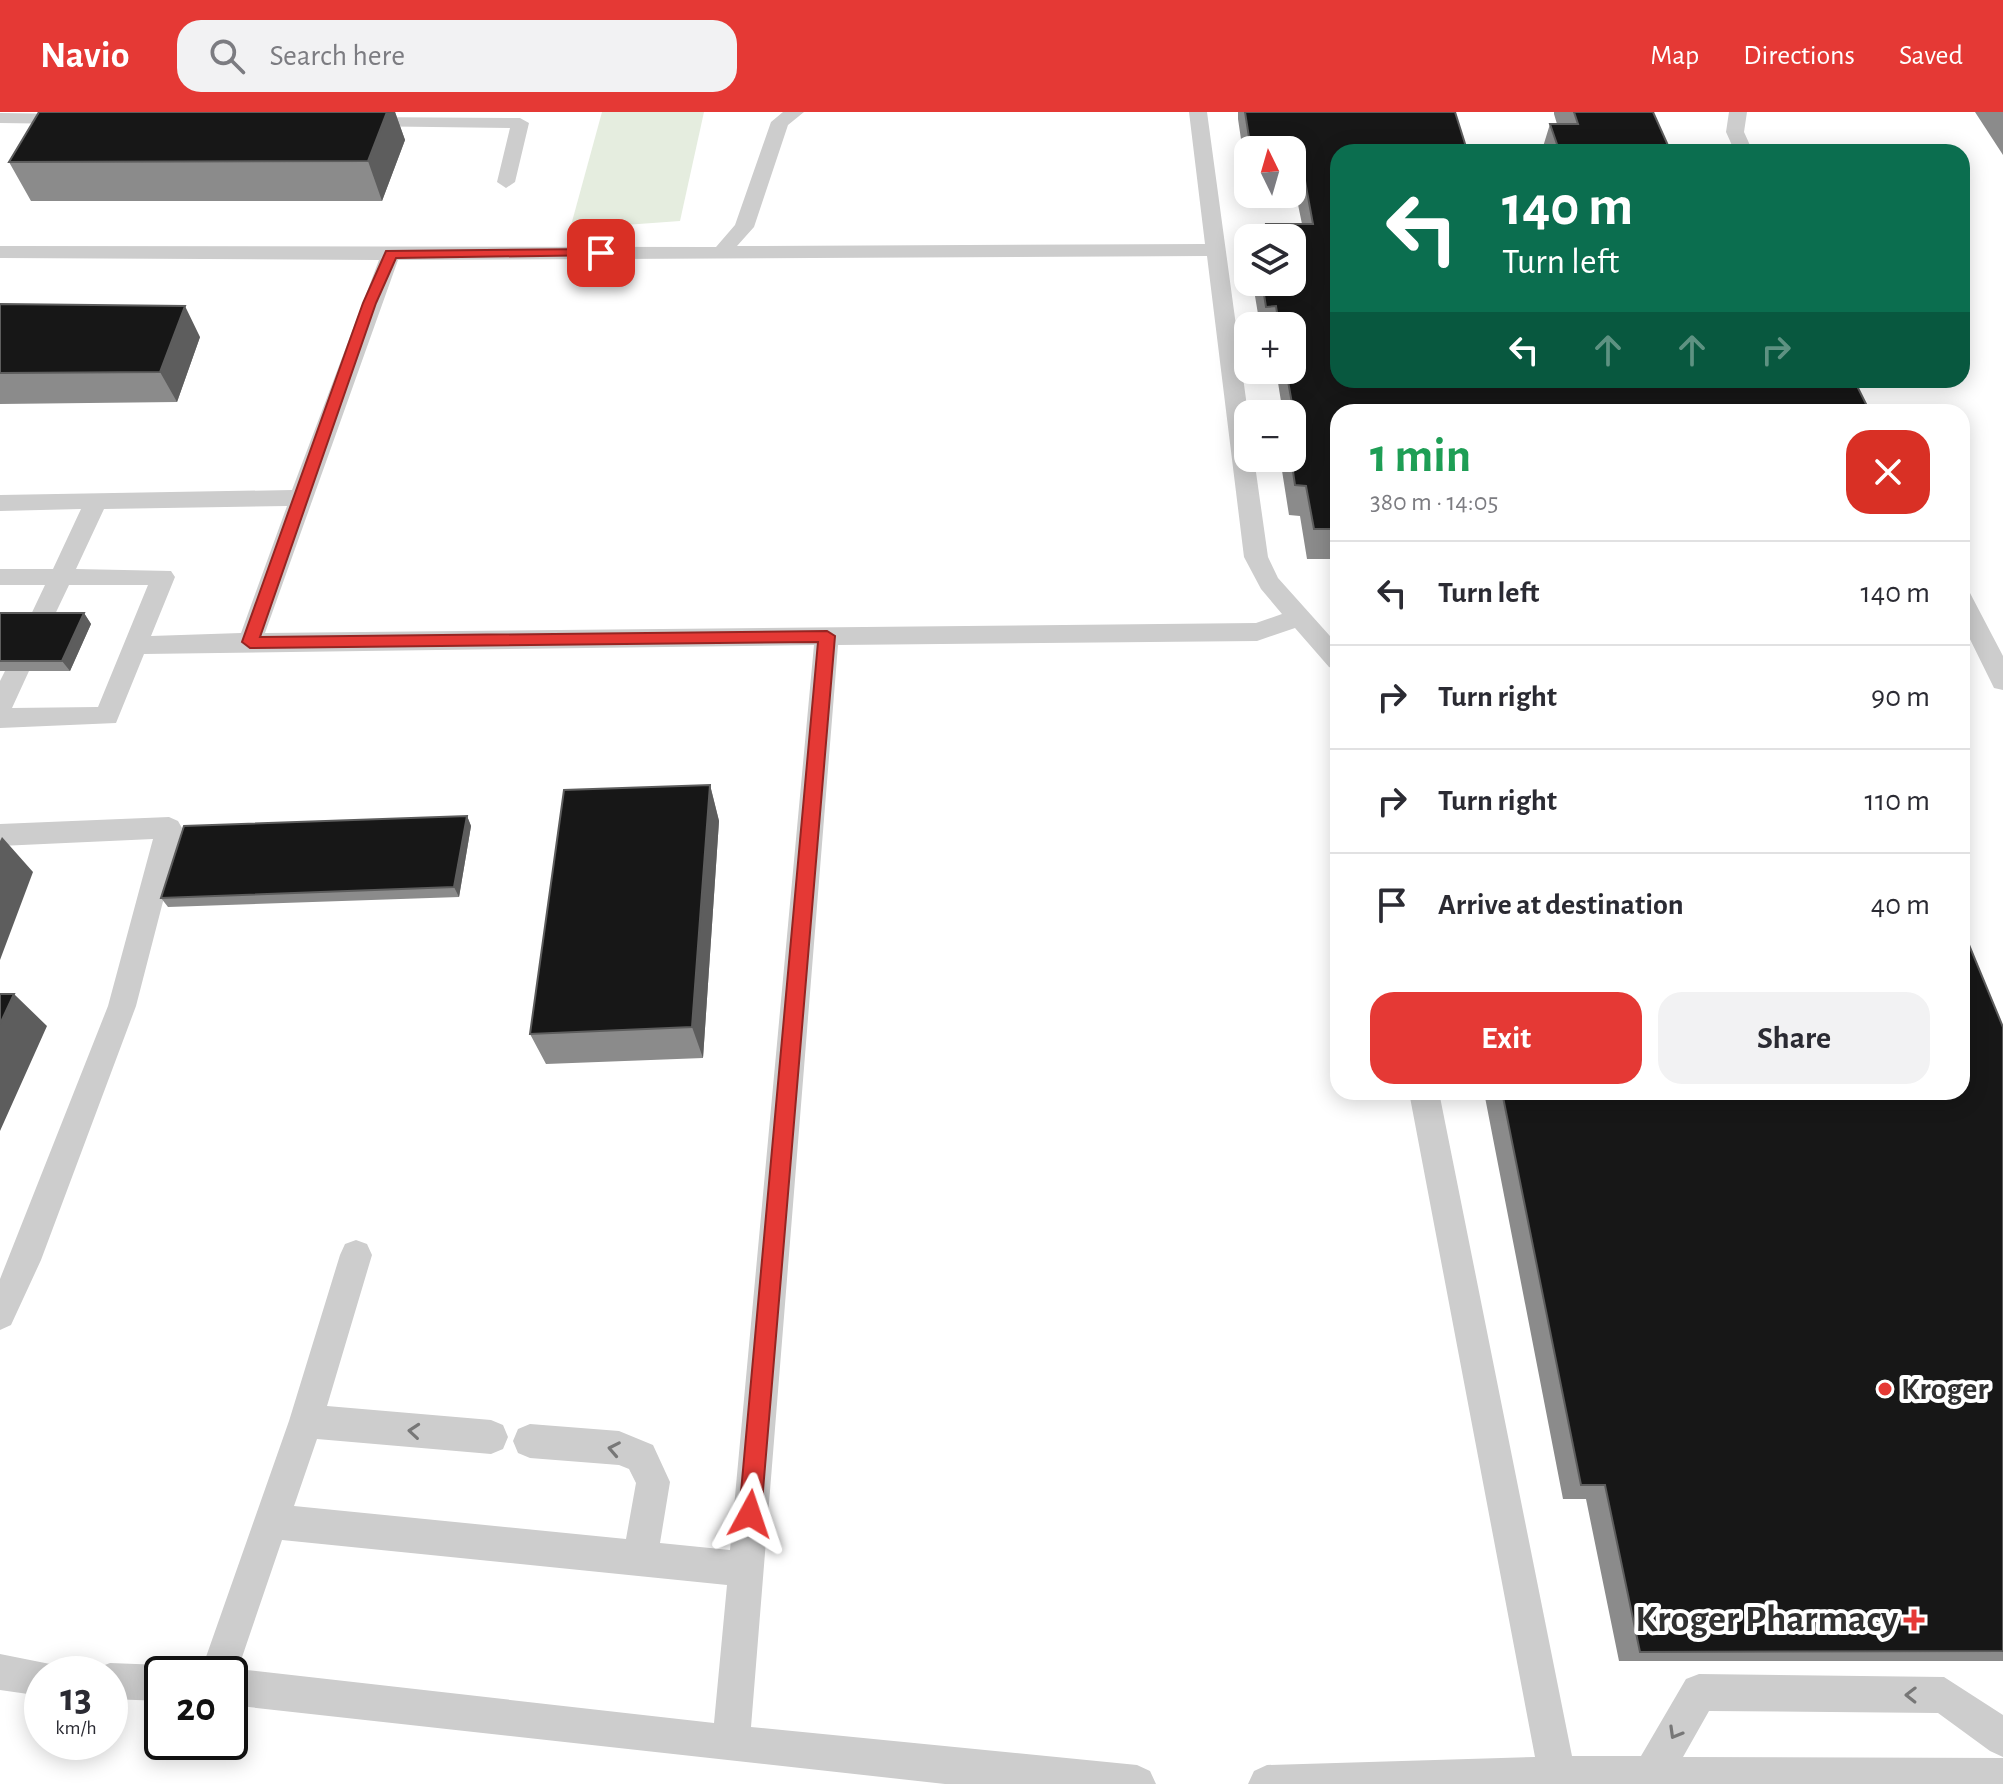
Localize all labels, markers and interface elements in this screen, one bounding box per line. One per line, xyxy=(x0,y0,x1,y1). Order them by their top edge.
search box xyxy=(177,20,737,92)
icon: search xyxy=(205,34,249,78)
text: Navio xyxy=(40,37,129,75)
text: Search here xyxy=(269,41,405,71)
text: Map xyxy=(1650,42,1699,70)
text: Directions xyxy=(1743,42,1855,70)
text: Saved xyxy=(1899,42,1963,70)
north arrow xyxy=(1234,136,1306,208)
map controls xyxy=(1234,136,1306,472)
icon: left xyxy=(1370,176,1474,280)
text: 140 m xyxy=(1502,179,1633,235)
pin xyxy=(567,219,635,287)
button: layers xyxy=(1234,224,1306,296)
icon: arrive xyxy=(579,231,623,275)
text: Turn left xyxy=(1502,244,1619,280)
button: + xyxy=(1234,312,1306,384)
icon: left xyxy=(1502,328,1546,372)
icon: ahead xyxy=(1586,328,1630,372)
icon: ahead xyxy=(1670,328,1714,372)
icon: right xyxy=(1754,328,1798,372)
button: − xyxy=(1234,400,1306,472)
button: close xyxy=(1846,430,1930,514)
text: 1 min xyxy=(1370,433,1471,481)
text: 380 m · 14:05 xyxy=(1370,489,1498,515)
icon: left xyxy=(1370,571,1414,615)
text: Turn left xyxy=(1438,578,1539,608)
text: 140 m xyxy=(1860,578,1930,608)
icon: right xyxy=(1370,675,1414,719)
text: Turn right xyxy=(1438,682,1557,712)
text: 90 m xyxy=(1871,682,1930,712)
icon: right xyxy=(1370,779,1414,823)
text: Turn right xyxy=(1438,786,1557,816)
text: 110 m xyxy=(1865,786,1930,816)
icon: arrive xyxy=(1370,883,1414,927)
text: Arrive at destination xyxy=(1438,890,1684,920)
text: 40 m xyxy=(1871,890,1930,920)
button: Exit xyxy=(1370,992,1642,1084)
button: Share xyxy=(1658,992,1930,1084)
place label: Kroger xyxy=(1901,1373,1989,1405)
marker: Kroger xyxy=(1876,1380,1894,1398)
one-way arrow xyxy=(407,1422,420,1439)
one-way arrow xyxy=(607,1442,620,1459)
position arrow xyxy=(708,1472,792,1556)
place label: Kroger Pharmacy xyxy=(1635,1601,1898,1639)
marker: Kroger Pharmacy xyxy=(1905,1611,1923,1629)
speed limit sign: 20 xyxy=(144,1656,248,1760)
text: 13 xyxy=(60,1678,92,1718)
one-way arrow xyxy=(1904,1686,1917,1703)
text: km/h xyxy=(55,1718,97,1738)
one-way arrow xyxy=(1669,1725,1685,1739)

